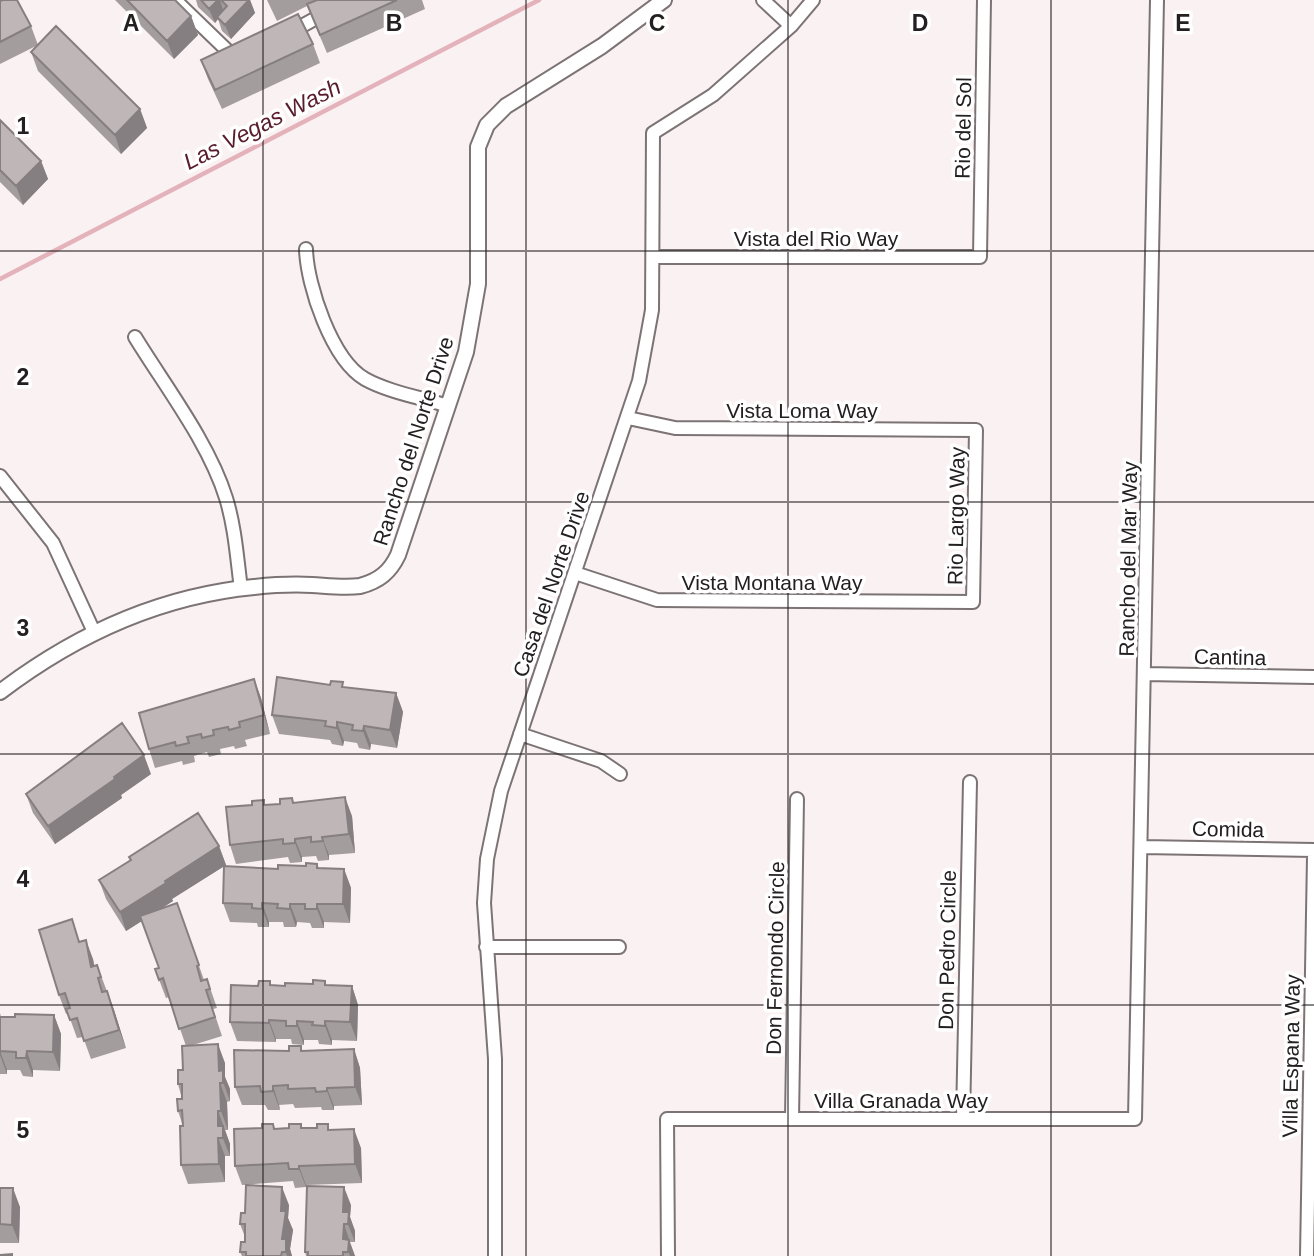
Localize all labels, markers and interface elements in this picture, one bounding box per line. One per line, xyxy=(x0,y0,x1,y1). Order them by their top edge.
text: A xyxy=(123,10,139,36)
text: B xyxy=(386,10,402,36)
text: C xyxy=(649,10,665,36)
text: D xyxy=(912,10,928,36)
text: E xyxy=(1175,10,1191,36)
water label: Las Vegas Wash xyxy=(179,73,345,175)
street label: Rio del Sol xyxy=(951,77,975,179)
text: 1 xyxy=(17,113,30,139)
street label: Vista del Rio Way xyxy=(734,227,899,250)
street label: Rancho del Norte Drive xyxy=(368,334,458,548)
text: 2 xyxy=(17,364,29,390)
street label: Vista Loma Way xyxy=(726,399,878,422)
street label: Rio Largo Way xyxy=(943,446,969,585)
street label: Rancho del Mar Way xyxy=(1115,461,1141,657)
street label: Casa del Norte Drive xyxy=(508,488,594,680)
street label: Vista Montana Way xyxy=(682,571,863,594)
text: 3 xyxy=(17,615,29,641)
street label: Cantina xyxy=(1194,645,1267,669)
street label: Comida xyxy=(1192,817,1265,841)
street label: Don Fernondo Circle xyxy=(762,861,788,1055)
text: 4 xyxy=(17,866,30,892)
street label: Don Pedro Circle xyxy=(934,870,960,1030)
street label: Villa Espana Way xyxy=(1278,974,1304,1138)
street label: Villa Granada Way xyxy=(814,1089,988,1112)
text: 5 xyxy=(17,1117,30,1143)

